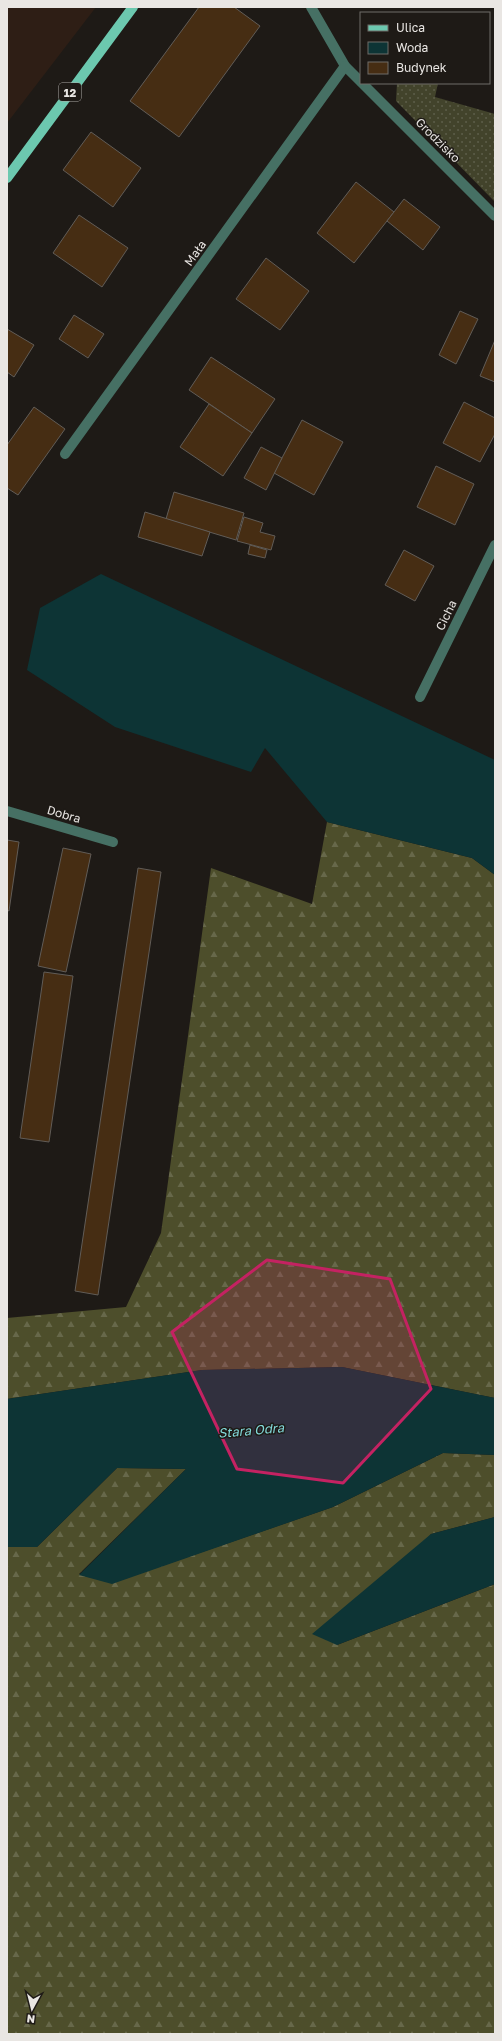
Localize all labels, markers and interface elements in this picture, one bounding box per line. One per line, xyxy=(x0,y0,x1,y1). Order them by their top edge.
legend xyxy=(360,12,490,84)
text: Ulica xyxy=(396,20,425,35)
text: Woda xyxy=(396,40,428,55)
text: Budynek xyxy=(396,60,447,75)
road number: 12 xyxy=(59,83,81,101)
street label: Grodzisko xyxy=(413,115,463,165)
street label: Mała xyxy=(181,237,209,269)
street label: Cicha xyxy=(432,597,460,633)
street label: Dobra xyxy=(45,802,83,826)
water label: Stara Odra xyxy=(217,1419,285,1441)
north arrow xyxy=(12,1989,52,2029)
text: N xyxy=(26,2012,36,2026)

